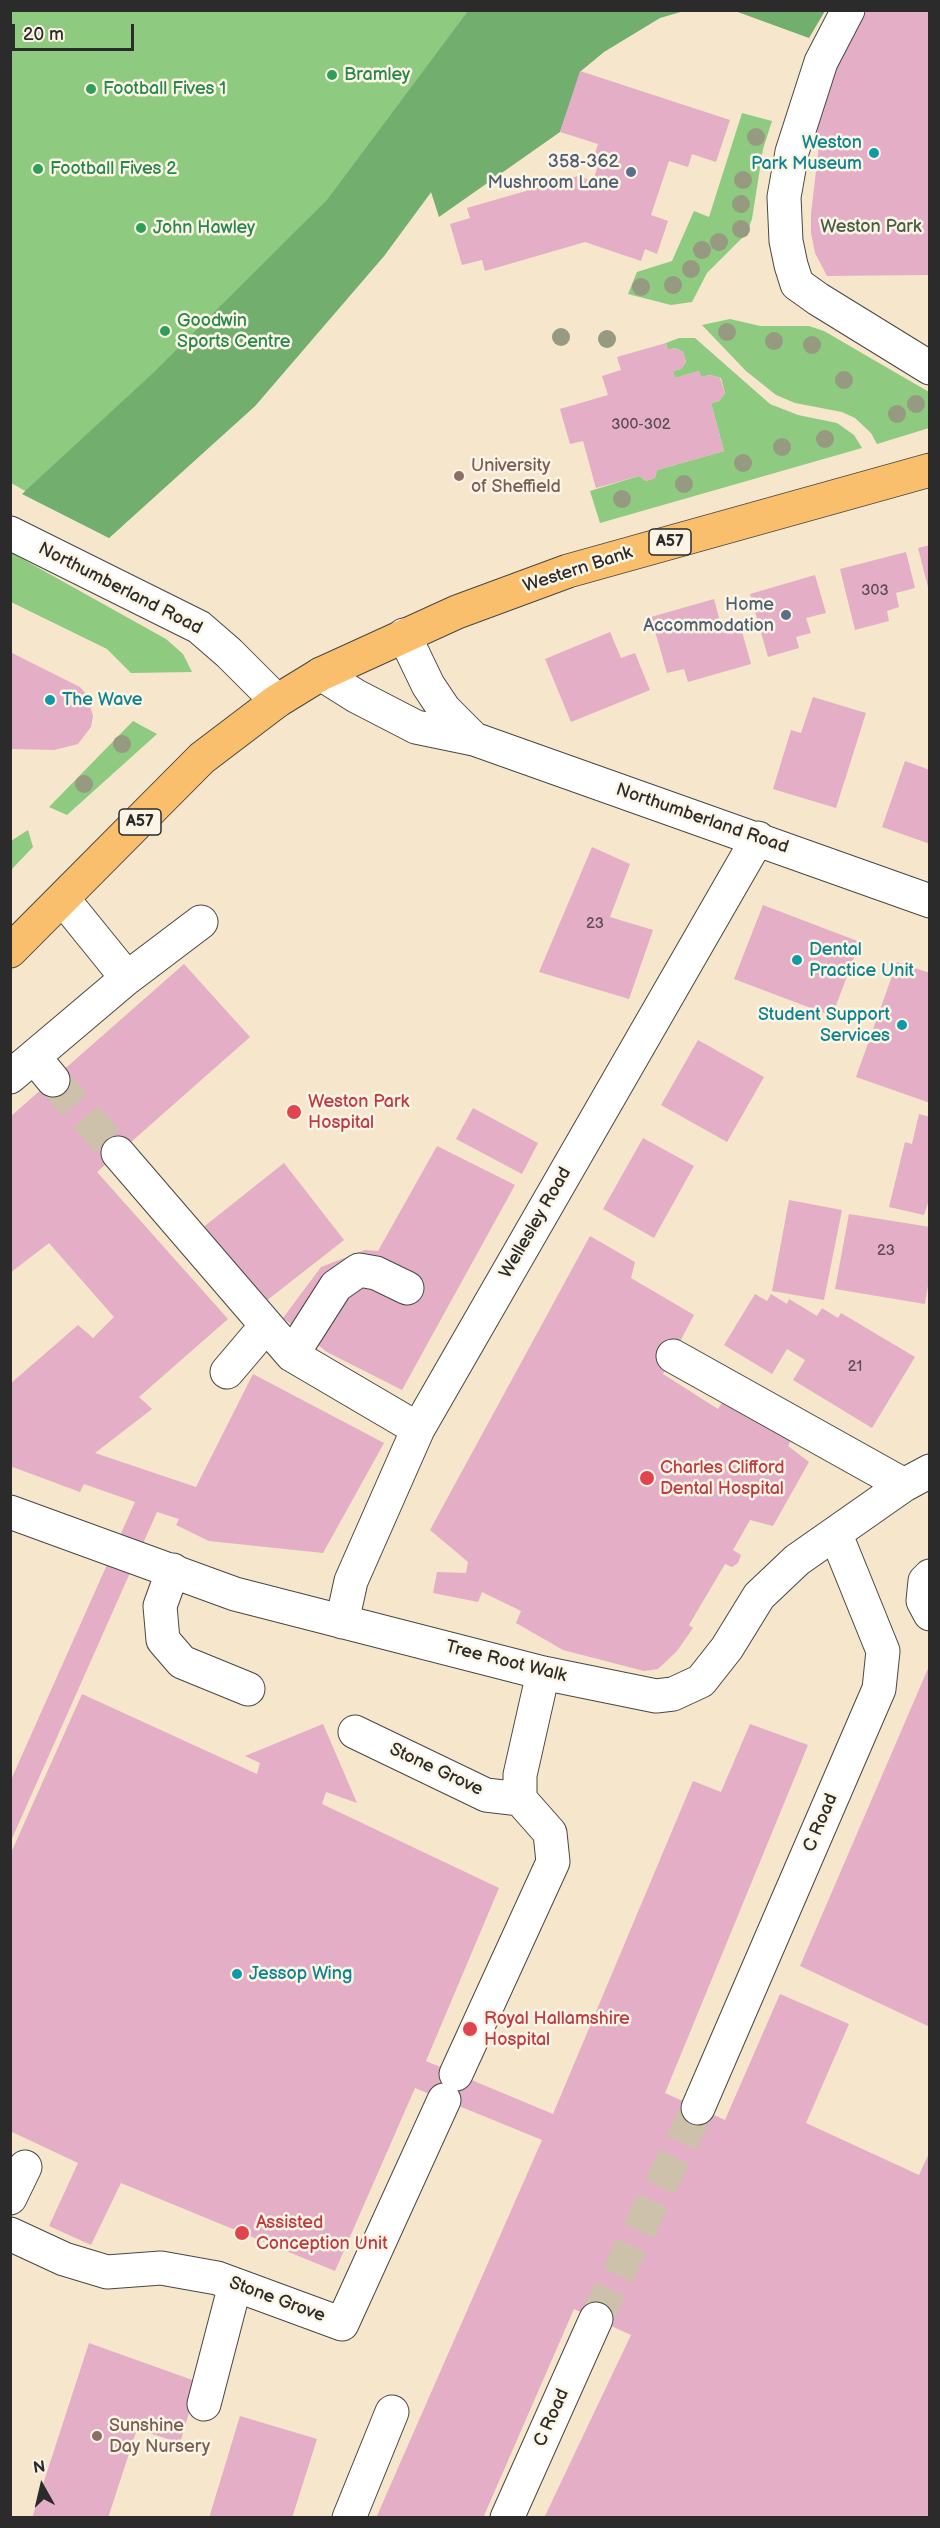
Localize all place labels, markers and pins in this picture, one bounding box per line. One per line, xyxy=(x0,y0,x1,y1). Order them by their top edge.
place label: Bramley xyxy=(344,64,410,86)
marker: Bramley xyxy=(325,68,339,82)
place label: Football Fives 1 xyxy=(103,78,226,100)
marker: Football Fives 1 xyxy=(84,82,98,96)
place label: Weston Park Museum xyxy=(751,132,862,174)
marker: Weston Park Museum xyxy=(867,146,881,160)
place label: 358-362 Mushroom Lane xyxy=(487,151,619,194)
place label: Football Fives 2 xyxy=(50,158,177,180)
marker: Football Fives 2 xyxy=(31,162,45,176)
marker: 358-362 Mushroom Lane xyxy=(624,165,638,179)
place label: John Hawley xyxy=(153,217,255,239)
marker: John Hawley xyxy=(134,221,148,235)
place label: Goodwin Sports Centre xyxy=(177,310,290,352)
marker: Goodwin Sports Centre xyxy=(158,324,172,338)
place label: University of Sheffield xyxy=(471,455,561,498)
marker: University of Sheffield xyxy=(452,469,466,483)
place label: Home Accommodation xyxy=(643,594,774,636)
marker: Home Accommodation xyxy=(779,608,793,622)
place label: The Wave xyxy=(62,689,143,711)
marker: The Wave xyxy=(43,693,57,707)
place label: Dental Practice Unit xyxy=(809,939,914,982)
marker: Dental Practice Unit xyxy=(790,953,804,967)
place label: Student Support Services xyxy=(758,1004,890,1046)
marker: Student Support Services xyxy=(895,1018,909,1032)
place label: Weston Park Hospital xyxy=(308,1091,409,1134)
marker: Weston Park Hospital xyxy=(285,1103,303,1121)
place label: Charles Clifford Dental Hospital xyxy=(660,1457,785,1500)
marker: Charles Clifford Dental Hospital xyxy=(638,1469,656,1487)
place label: Jessop Wing xyxy=(249,1963,352,1985)
marker: Jessop Wing xyxy=(230,1967,244,1981)
place label: Royal Hallamshire Hospital xyxy=(484,2008,630,2050)
marker: Royal Hallamshire Hospital xyxy=(461,2020,479,2038)
place label: Assisted Conception Unit xyxy=(256,2212,388,2254)
marker: Assisted Conception Unit xyxy=(233,2224,251,2242)
place label: Sunshine Day Nursery xyxy=(109,2415,210,2458)
marker: Sunshine Day Nursery xyxy=(90,2429,104,2443)

